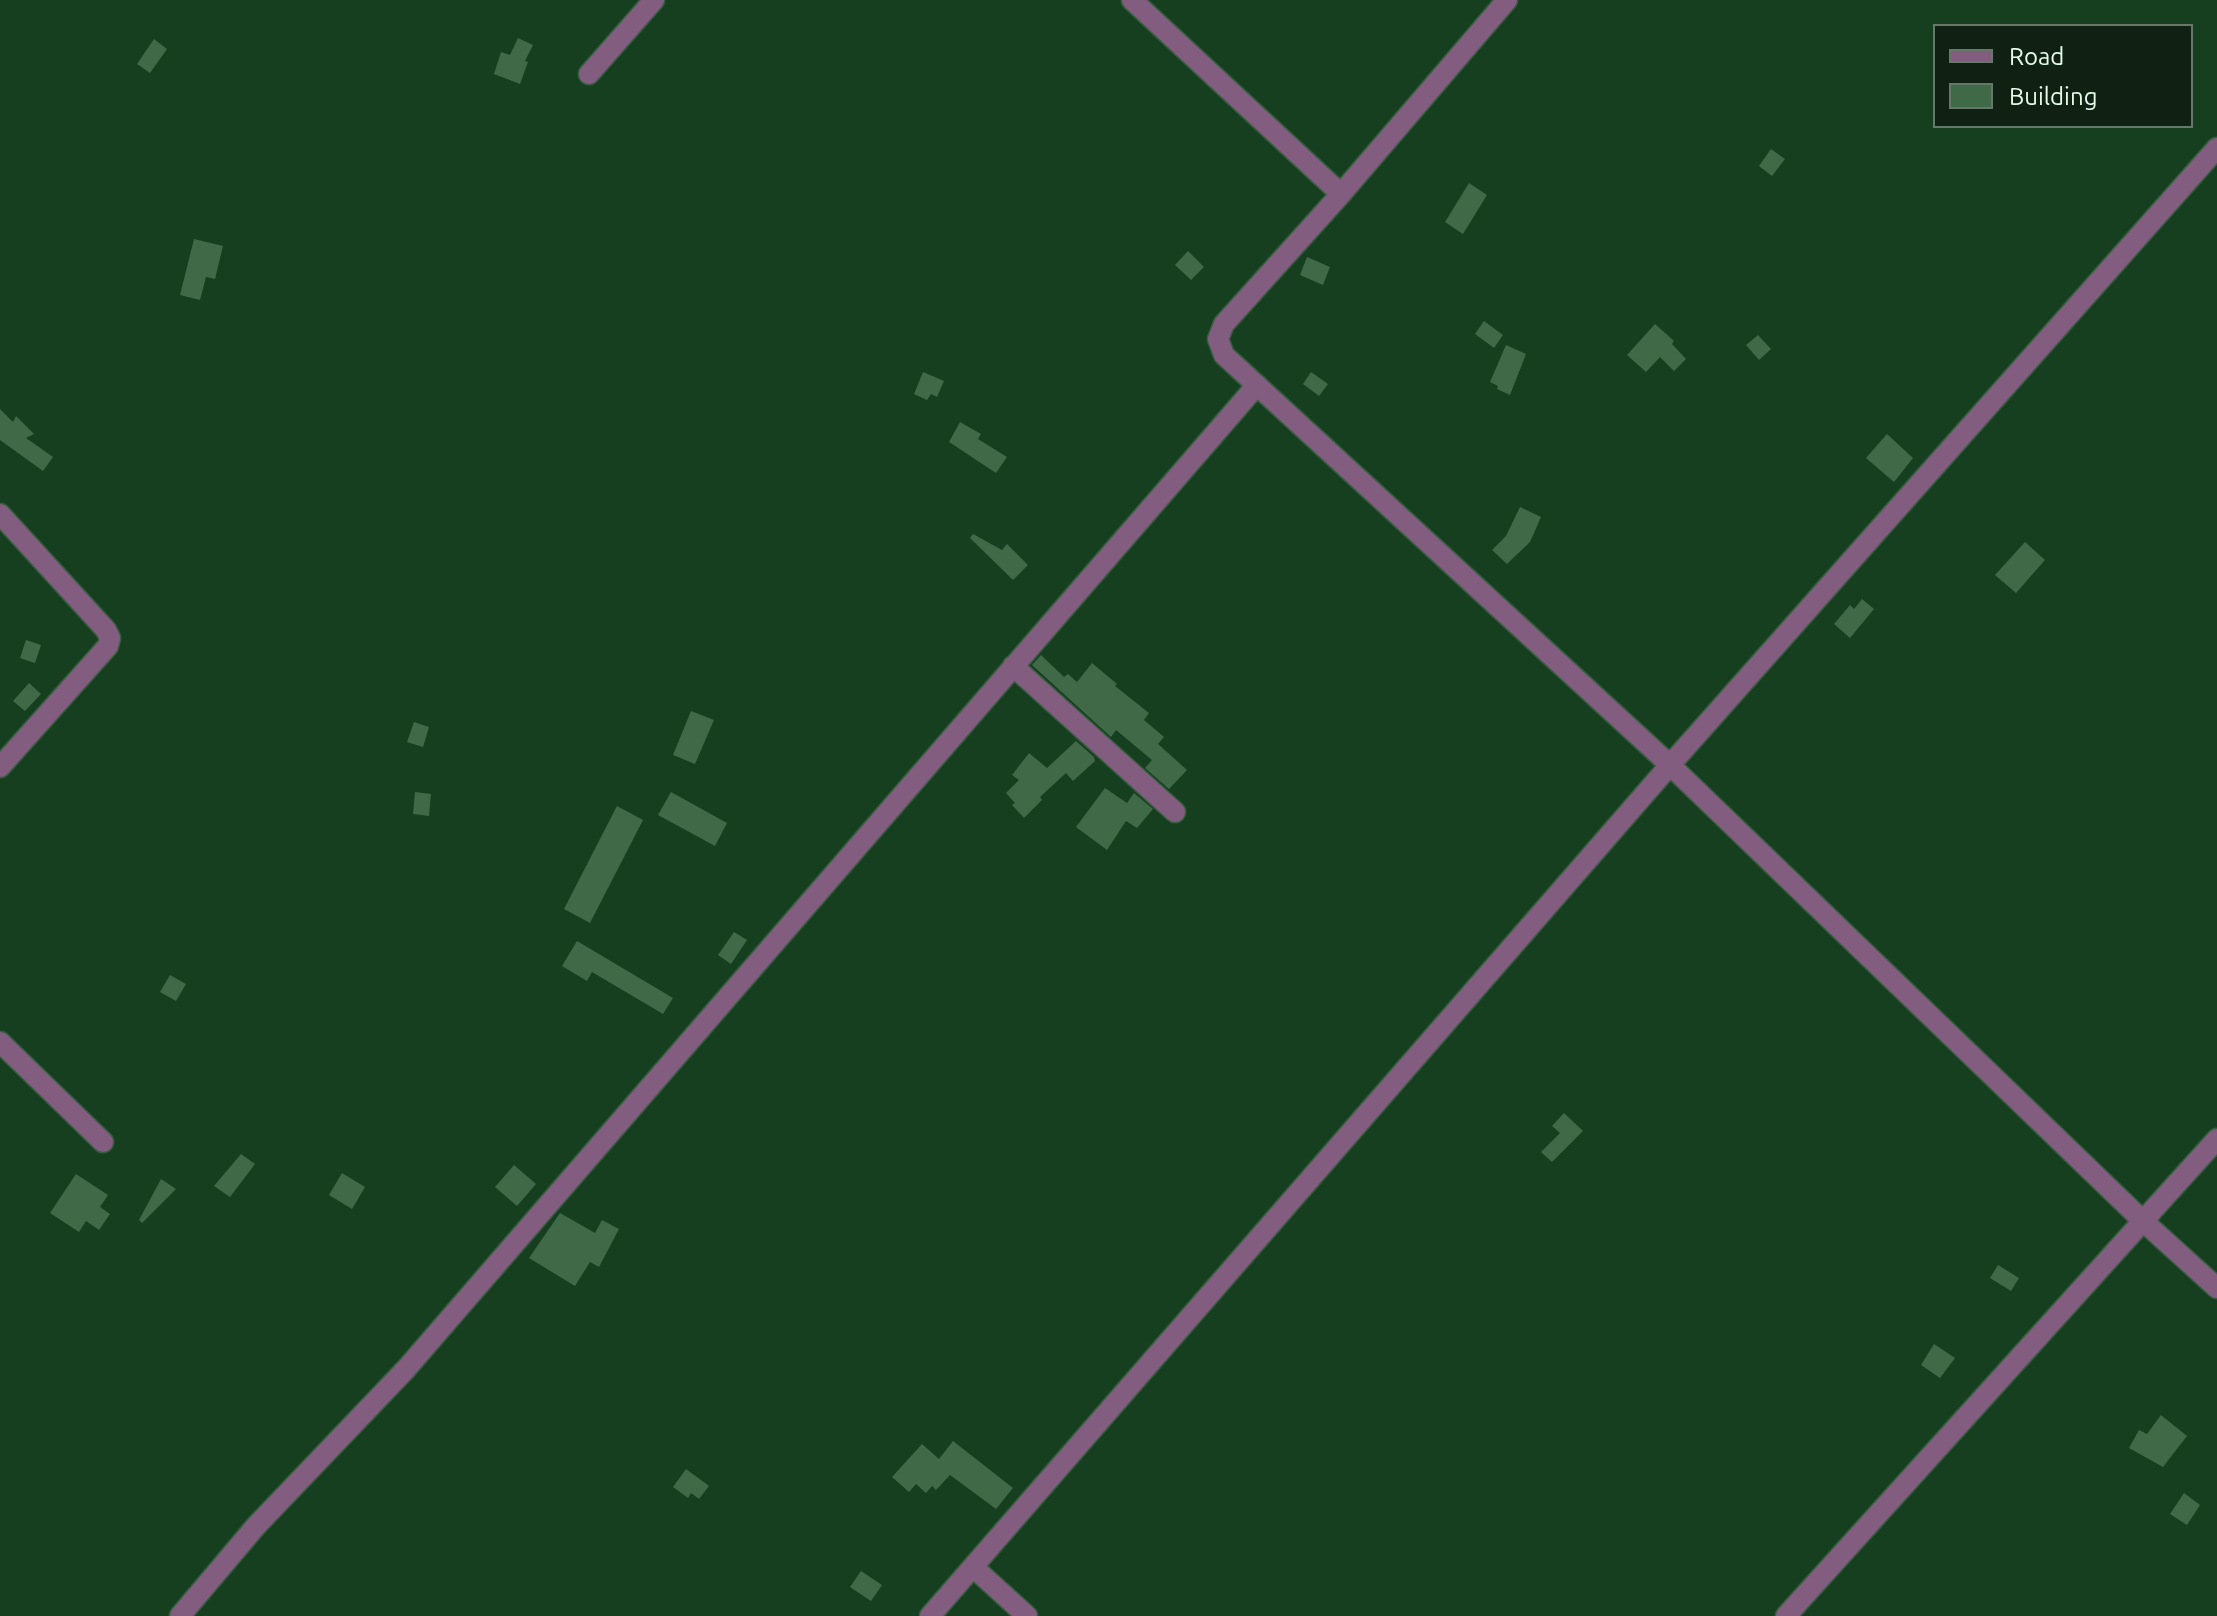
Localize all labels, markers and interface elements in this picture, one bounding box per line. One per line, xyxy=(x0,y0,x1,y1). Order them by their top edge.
legend xyxy=(1933,24,2193,128)
text: Road xyxy=(2009,43,2064,70)
text: Building xyxy=(2009,83,2097,110)

